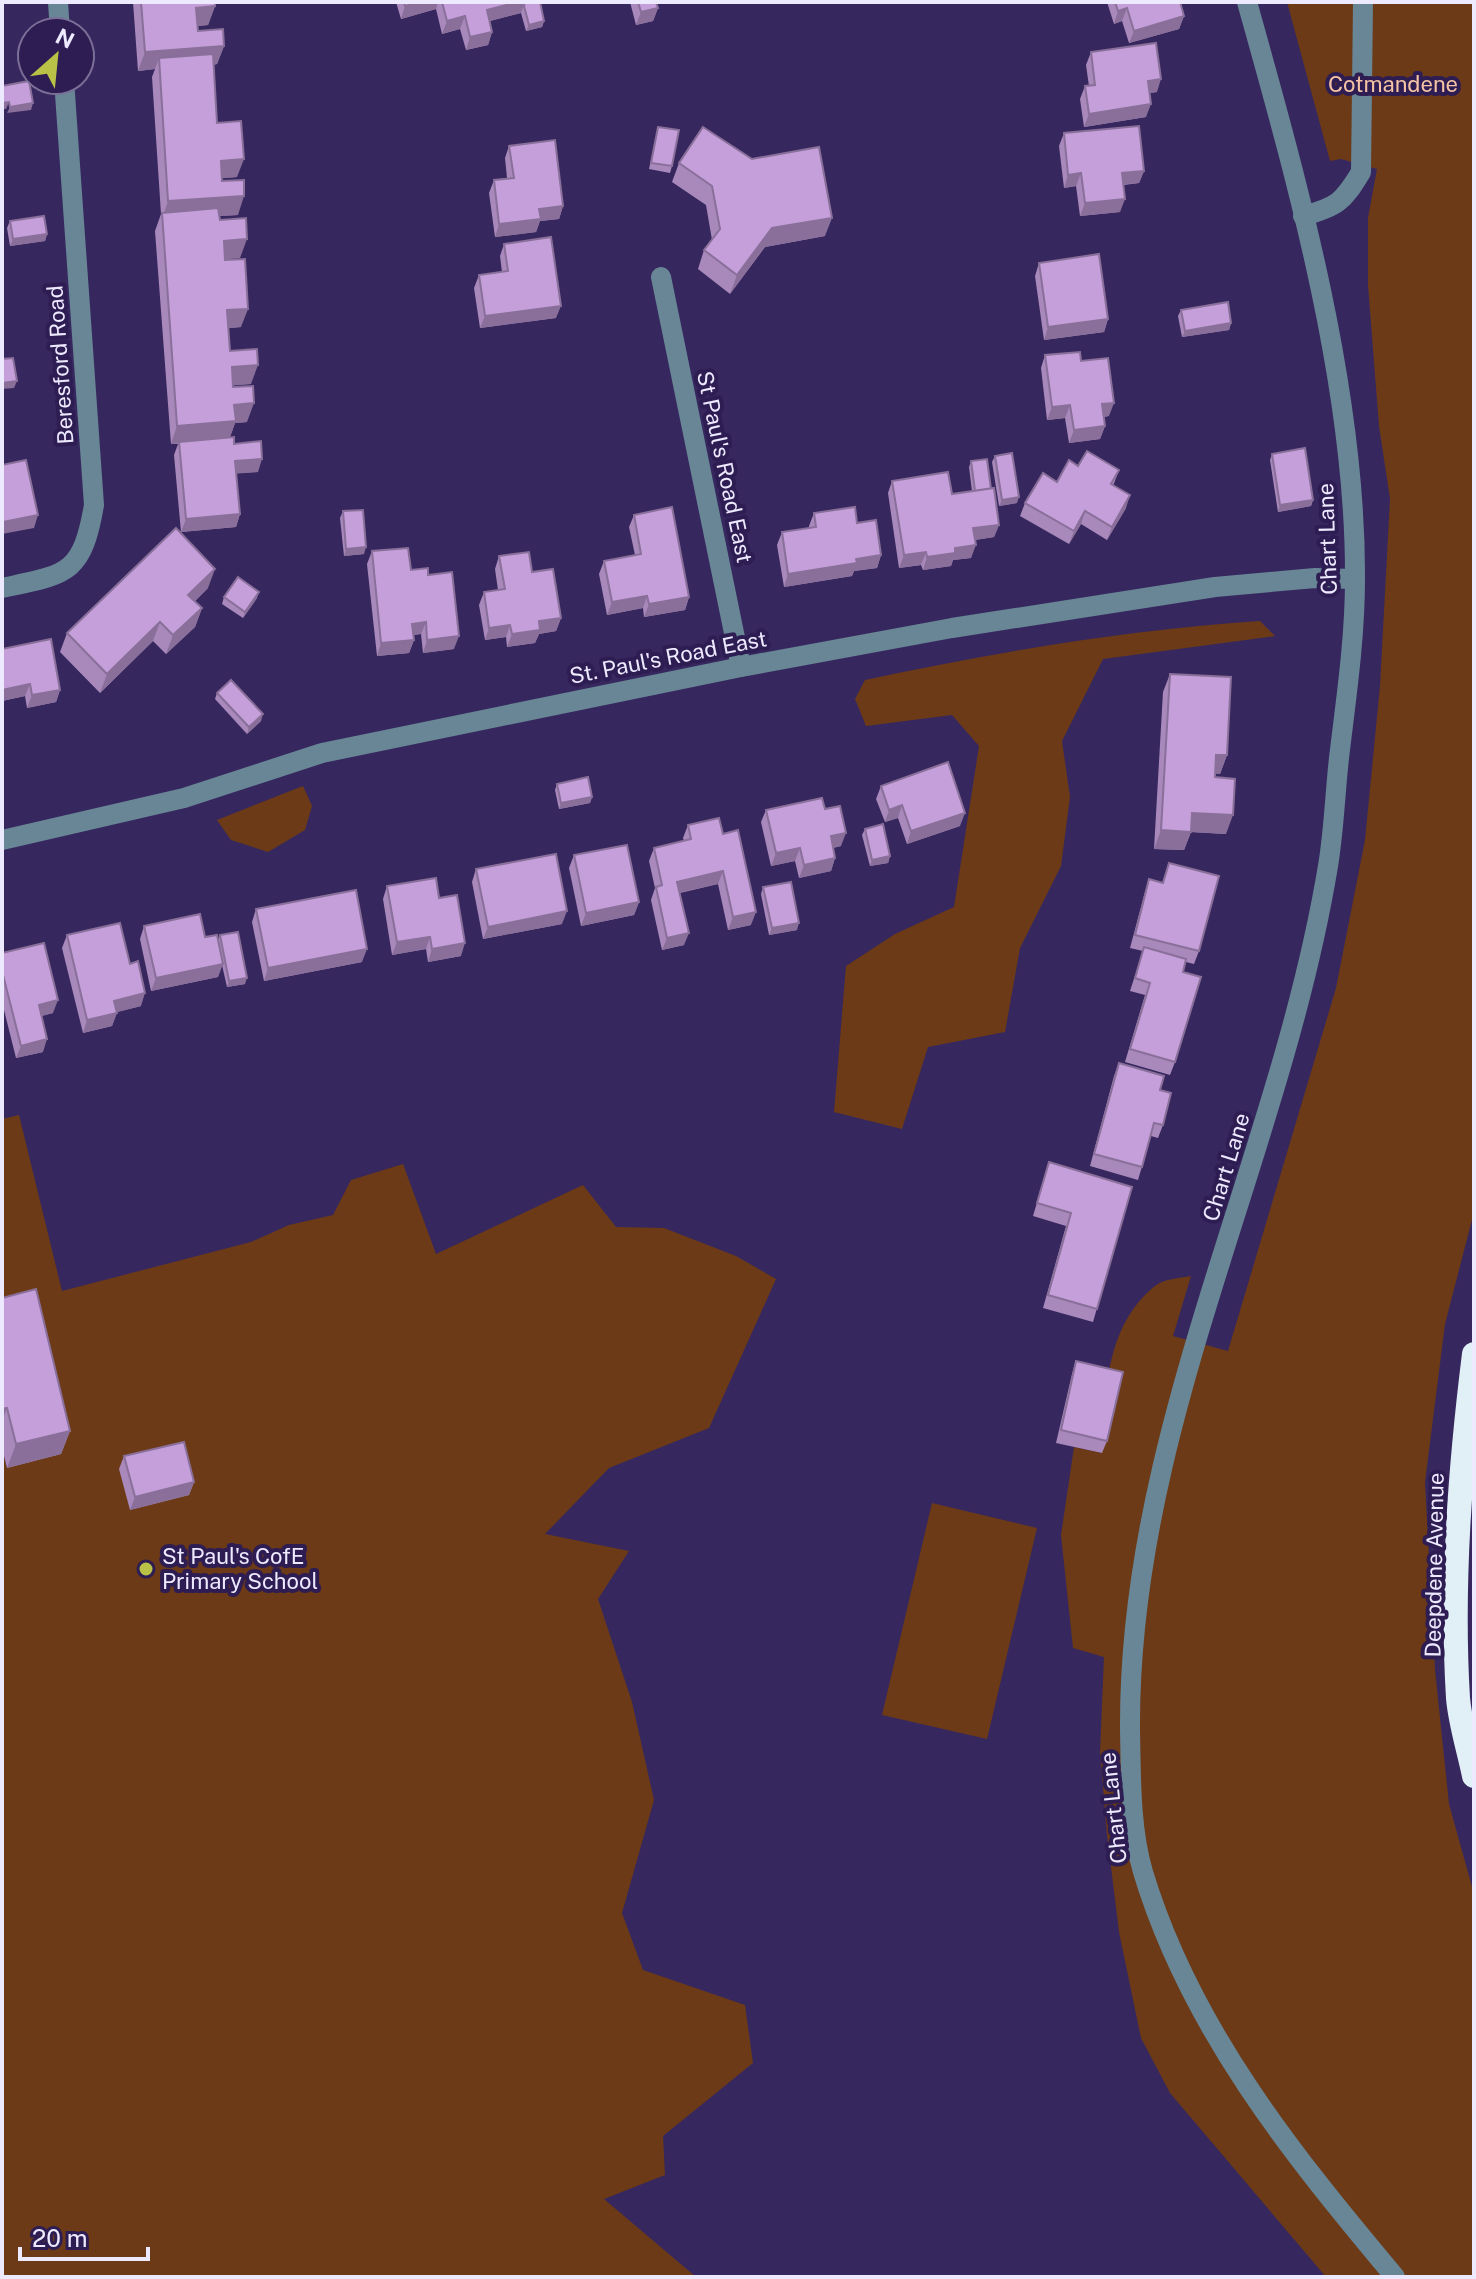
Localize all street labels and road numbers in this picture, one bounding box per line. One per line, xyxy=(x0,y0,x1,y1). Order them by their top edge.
street label: Beresford Road xyxy=(41,285,79,445)
street label: St Paul's Road East xyxy=(692,369,758,565)
street label: Chart Lane xyxy=(1312,483,1342,595)
street label: St. Paul's Road East xyxy=(567,625,769,689)
street label: Chart Lane xyxy=(1197,1110,1255,1224)
street label: Deepdene Avenue xyxy=(1419,1472,1449,1658)
street label: Chart Lane xyxy=(1094,1751,1132,1865)

